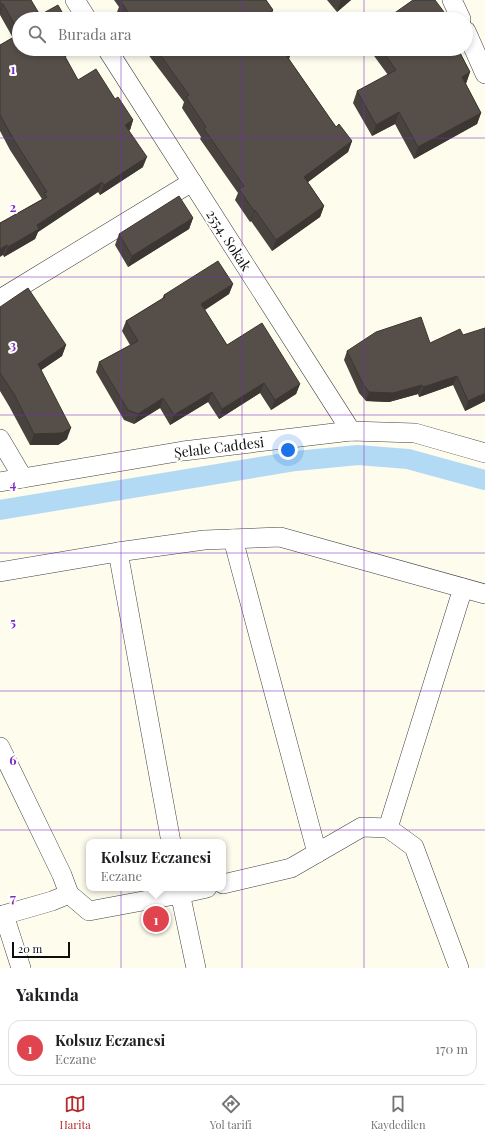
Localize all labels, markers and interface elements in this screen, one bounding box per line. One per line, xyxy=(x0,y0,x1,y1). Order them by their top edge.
search box xyxy=(12,12,473,56)
icon: search xyxy=(26,23,48,45)
text: Burada ara xyxy=(58,24,132,44)
text: 1 xyxy=(11,60,16,77)
text: 2 xyxy=(10,198,17,215)
street label: 2554. Sokak xyxy=(202,206,256,275)
text: 3 xyxy=(10,336,16,353)
street label: Şelale Caddesi xyxy=(173,432,265,462)
your location xyxy=(278,440,298,460)
text: 4 xyxy=(10,475,17,492)
text: 5 xyxy=(10,613,16,630)
text: 6 xyxy=(9,751,17,768)
popup xyxy=(86,839,226,891)
text: Kolsuz Eczanesi xyxy=(101,847,211,867)
text: Eczane xyxy=(101,867,142,884)
text: 7 xyxy=(10,889,16,906)
pin: 1 xyxy=(143,904,169,934)
scale bar xyxy=(12,940,70,959)
text: 20 m xyxy=(18,941,42,956)
text: Yakında xyxy=(16,983,79,1005)
text: Kolsuz Eczanesi xyxy=(55,1030,165,1050)
text: 1 xyxy=(28,1040,32,1057)
text: 170 m xyxy=(435,1040,468,1057)
text: Eczane xyxy=(55,1050,96,1067)
tab: Harita xyxy=(60,1093,91,1132)
tab: Yol tarifi xyxy=(210,1093,252,1132)
tab: Kaydedilen xyxy=(371,1093,425,1132)

